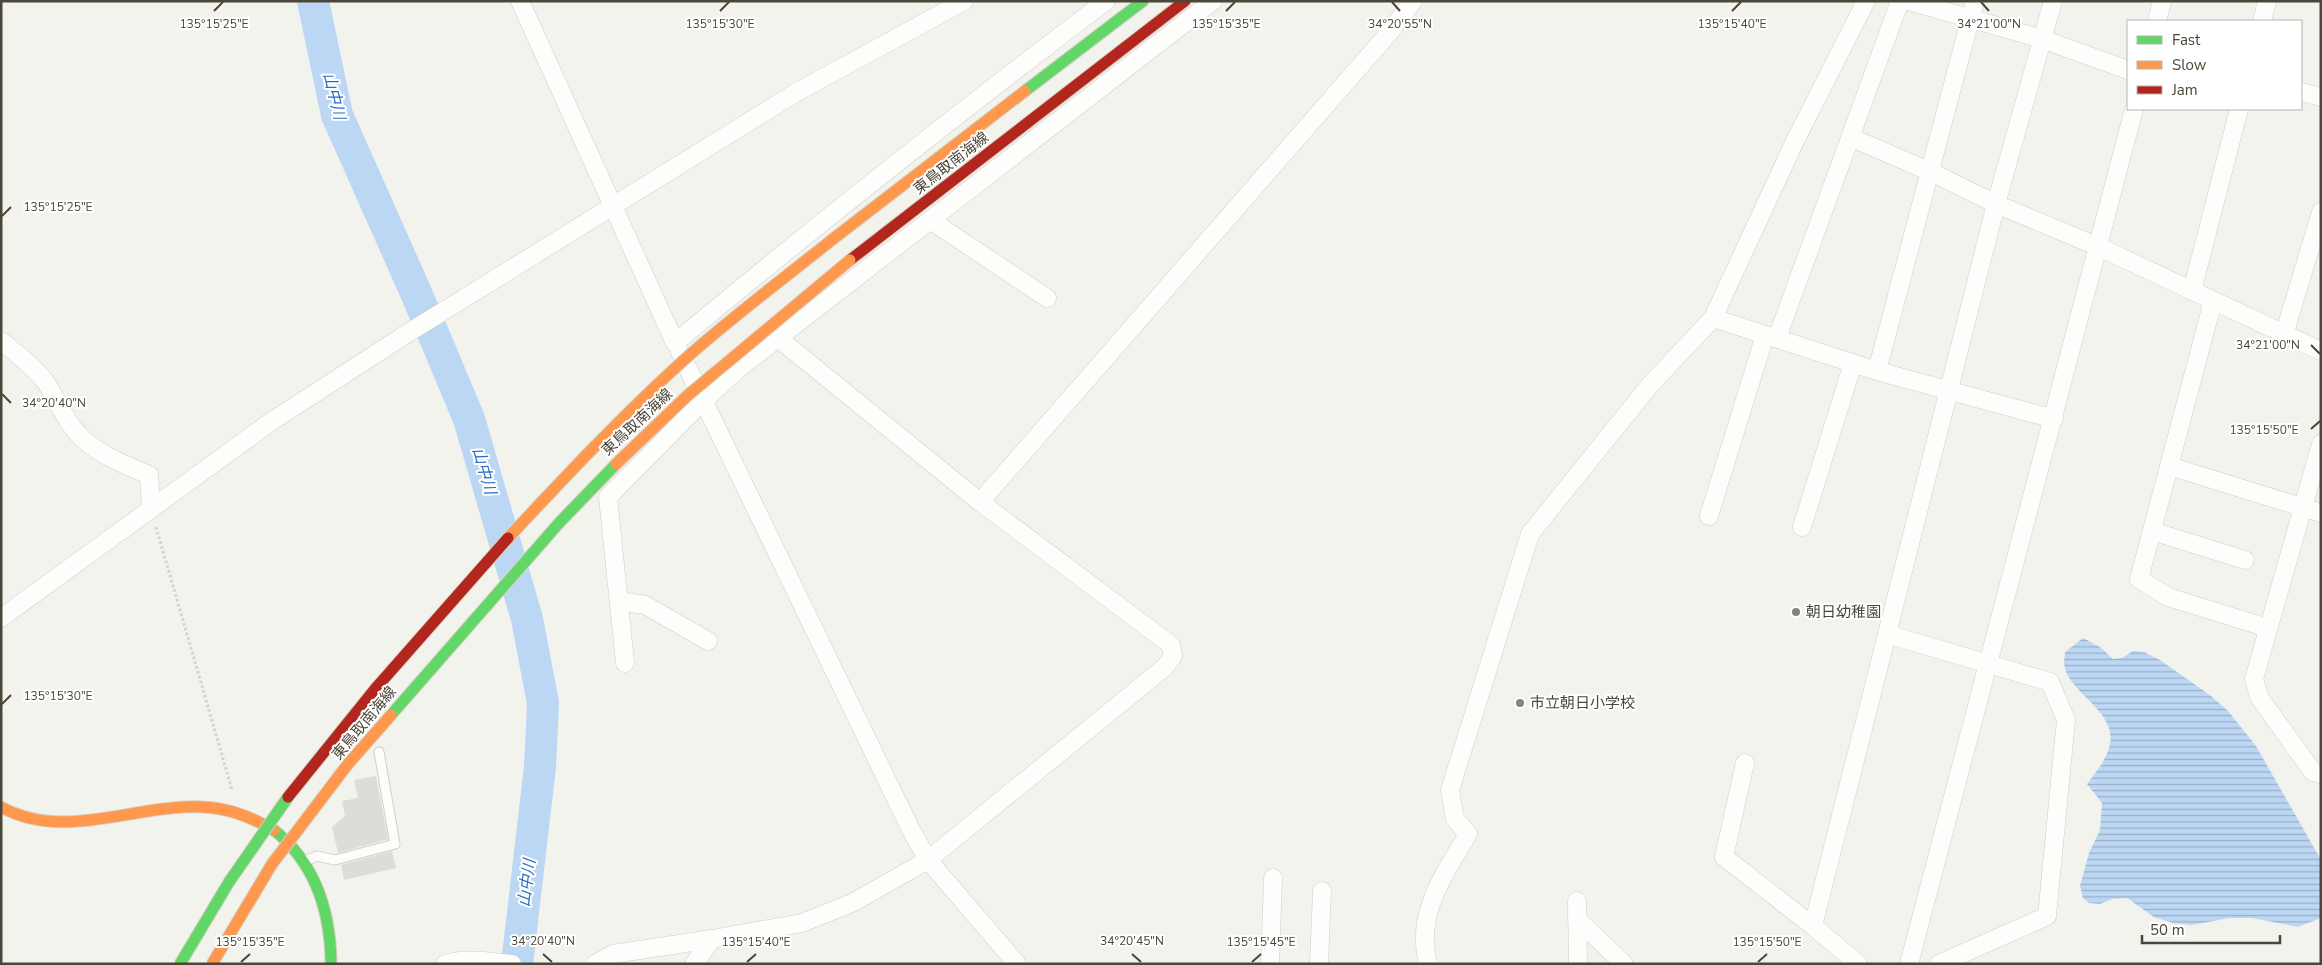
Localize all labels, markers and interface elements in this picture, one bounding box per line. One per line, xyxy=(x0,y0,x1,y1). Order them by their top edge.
text: 135°15'25"E xyxy=(179,16,249,32)
text: 135°15'30"E xyxy=(685,16,755,32)
text: 135°15'35"E xyxy=(1191,16,1261,32)
text: 34°20'55"N xyxy=(1368,16,1432,32)
text: 135°15'40"E xyxy=(1697,16,1767,32)
text: 34°21'00"N xyxy=(1957,16,2021,32)
legend xyxy=(2127,20,2302,110)
text: Fast xyxy=(2172,30,2201,50)
text: Slow xyxy=(2172,55,2207,75)
water label: 山中川 xyxy=(318,70,351,124)
text: Jam xyxy=(2171,80,2198,100)
street label: 東鳥取南海線 xyxy=(909,127,993,199)
text: 135°15'25"E xyxy=(23,199,93,215)
text: 34°21'00"N xyxy=(2236,337,2300,353)
street label: 東鳥取南海線 xyxy=(597,384,677,460)
text: 34°20'40"N xyxy=(22,395,86,411)
text: 135°15'50"E xyxy=(2229,422,2299,438)
water label: 山中川 xyxy=(467,445,502,499)
place label: 朝日幼稚園 xyxy=(1806,602,1881,622)
marker: 朝日幼稚園 xyxy=(1790,606,1802,618)
street label: 東鳥取南海線 xyxy=(327,682,401,764)
text: 135°15'30"E xyxy=(23,688,93,704)
place label: 市立朝日小学校 xyxy=(1530,693,1635,713)
marker: 市立朝日小学校 xyxy=(1514,697,1526,709)
water label: 山中川 xyxy=(513,856,541,908)
scale bar xyxy=(2142,912,2280,944)
text: 50 m xyxy=(2150,920,2185,940)
text: 34°20'40"N xyxy=(511,933,575,949)
text: 34°20'45"N xyxy=(1100,933,1164,949)
text: 135°15'35"E xyxy=(215,934,285,950)
text: 135°15'40"E xyxy=(721,934,791,950)
text: 135°15'45"E xyxy=(1226,934,1296,950)
text: 135°15'50"E xyxy=(1732,934,1802,950)

